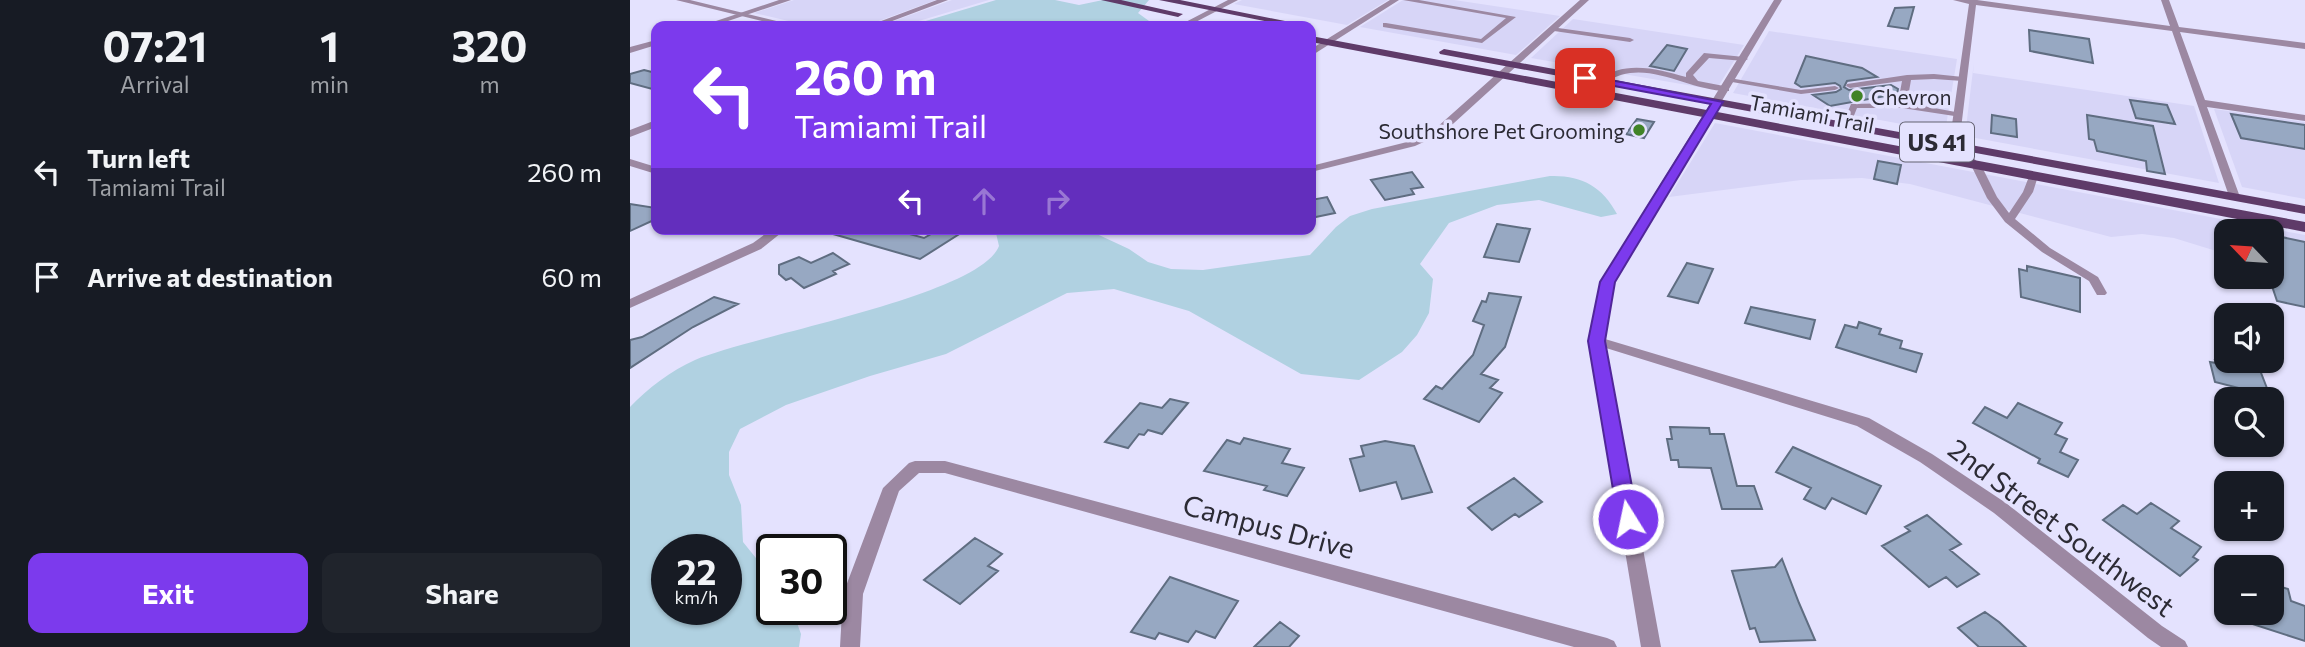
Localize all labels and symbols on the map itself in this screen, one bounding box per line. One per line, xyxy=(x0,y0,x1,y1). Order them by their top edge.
pin xyxy=(1555,48,1615,108)
place label: Chevron xyxy=(1871,84,1952,109)
marker: Chevron xyxy=(1849,88,1865,104)
street label: Tamiami Trail xyxy=(1747,89,1877,137)
place label: Southshore Pet Grooming xyxy=(1378,118,1625,143)
marker: Southshore Pet Grooming xyxy=(1631,122,1647,138)
road number: US 41 xyxy=(1900,122,1974,162)
north arrow xyxy=(2214,219,2284,289)
street label: 2nd Street Southwest xyxy=(1942,431,2182,623)
position arrow xyxy=(1591,482,1665,556)
street label: Campus Drive xyxy=(1180,487,1358,565)
speed limit sign: 30 xyxy=(756,534,847,625)

